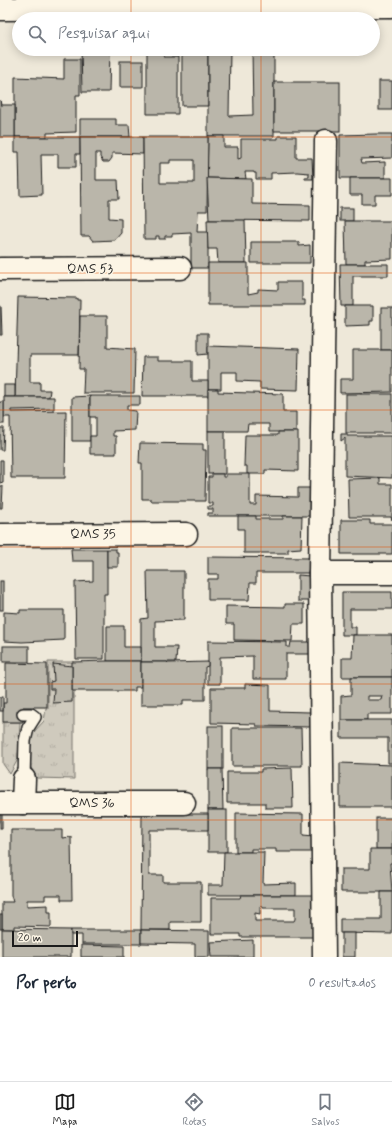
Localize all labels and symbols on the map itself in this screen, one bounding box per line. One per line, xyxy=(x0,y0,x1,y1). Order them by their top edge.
street label: QMS 53 xyxy=(67,261,113,278)
street label: QMS 35 xyxy=(70,526,116,543)
street label: QMS 36 xyxy=(69,795,115,812)
scale bar xyxy=(12,929,78,948)

